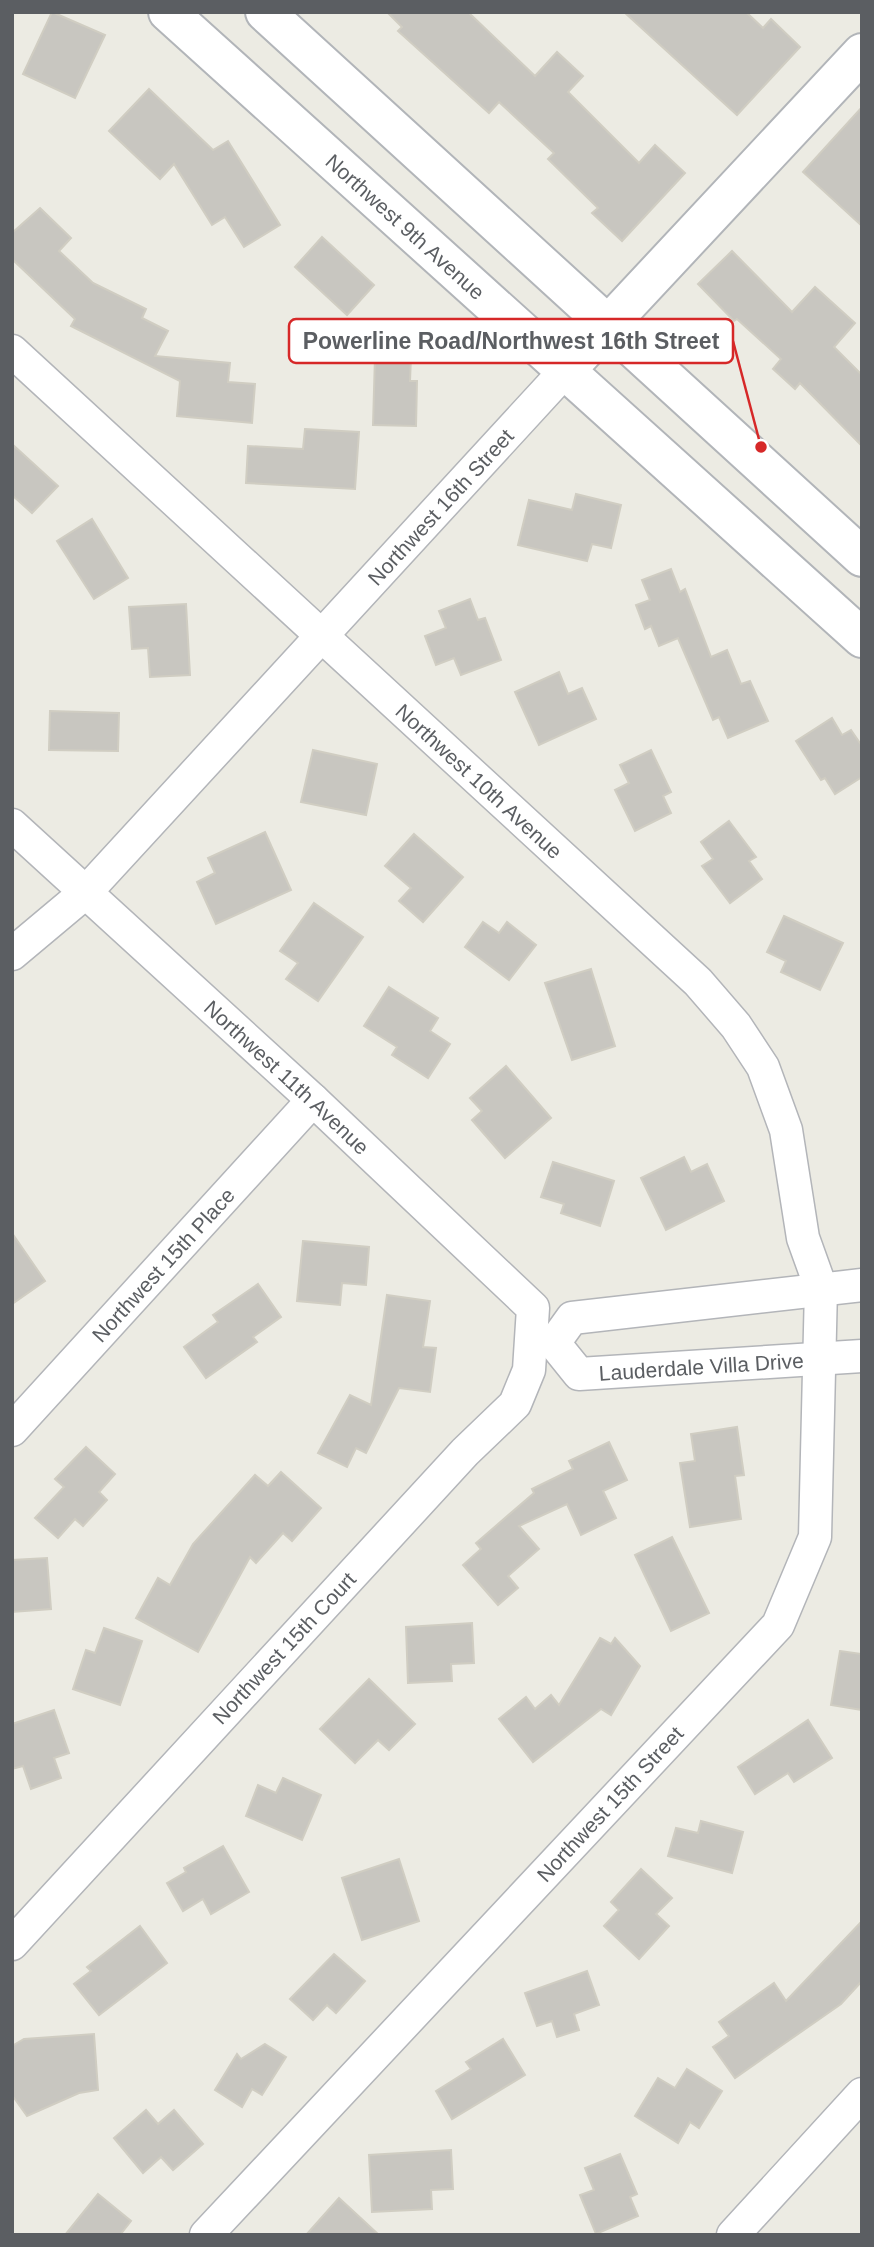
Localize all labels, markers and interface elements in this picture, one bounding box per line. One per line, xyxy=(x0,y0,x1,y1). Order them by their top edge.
street label: Northwest 9th Avenue xyxy=(322,149,490,304)
callout: Powerline Road/Northwest 16th Street xyxy=(289,319,733,363)
text: Powerline Road/Northwest 16th Street xyxy=(303,328,720,354)
street label: Northwest 16th Street xyxy=(363,424,518,589)
street label: Northwest 10th Avenue xyxy=(392,699,567,863)
street label: Northwest 11th Avenue xyxy=(200,995,374,1158)
street label: Northwest 15th Place xyxy=(87,1183,239,1346)
street label: Lauderdale Villa Drive xyxy=(598,1348,804,1384)
street label: Northwest 15th Court xyxy=(208,1567,360,1728)
street label: Northwest 15th Street xyxy=(532,1722,688,1886)

